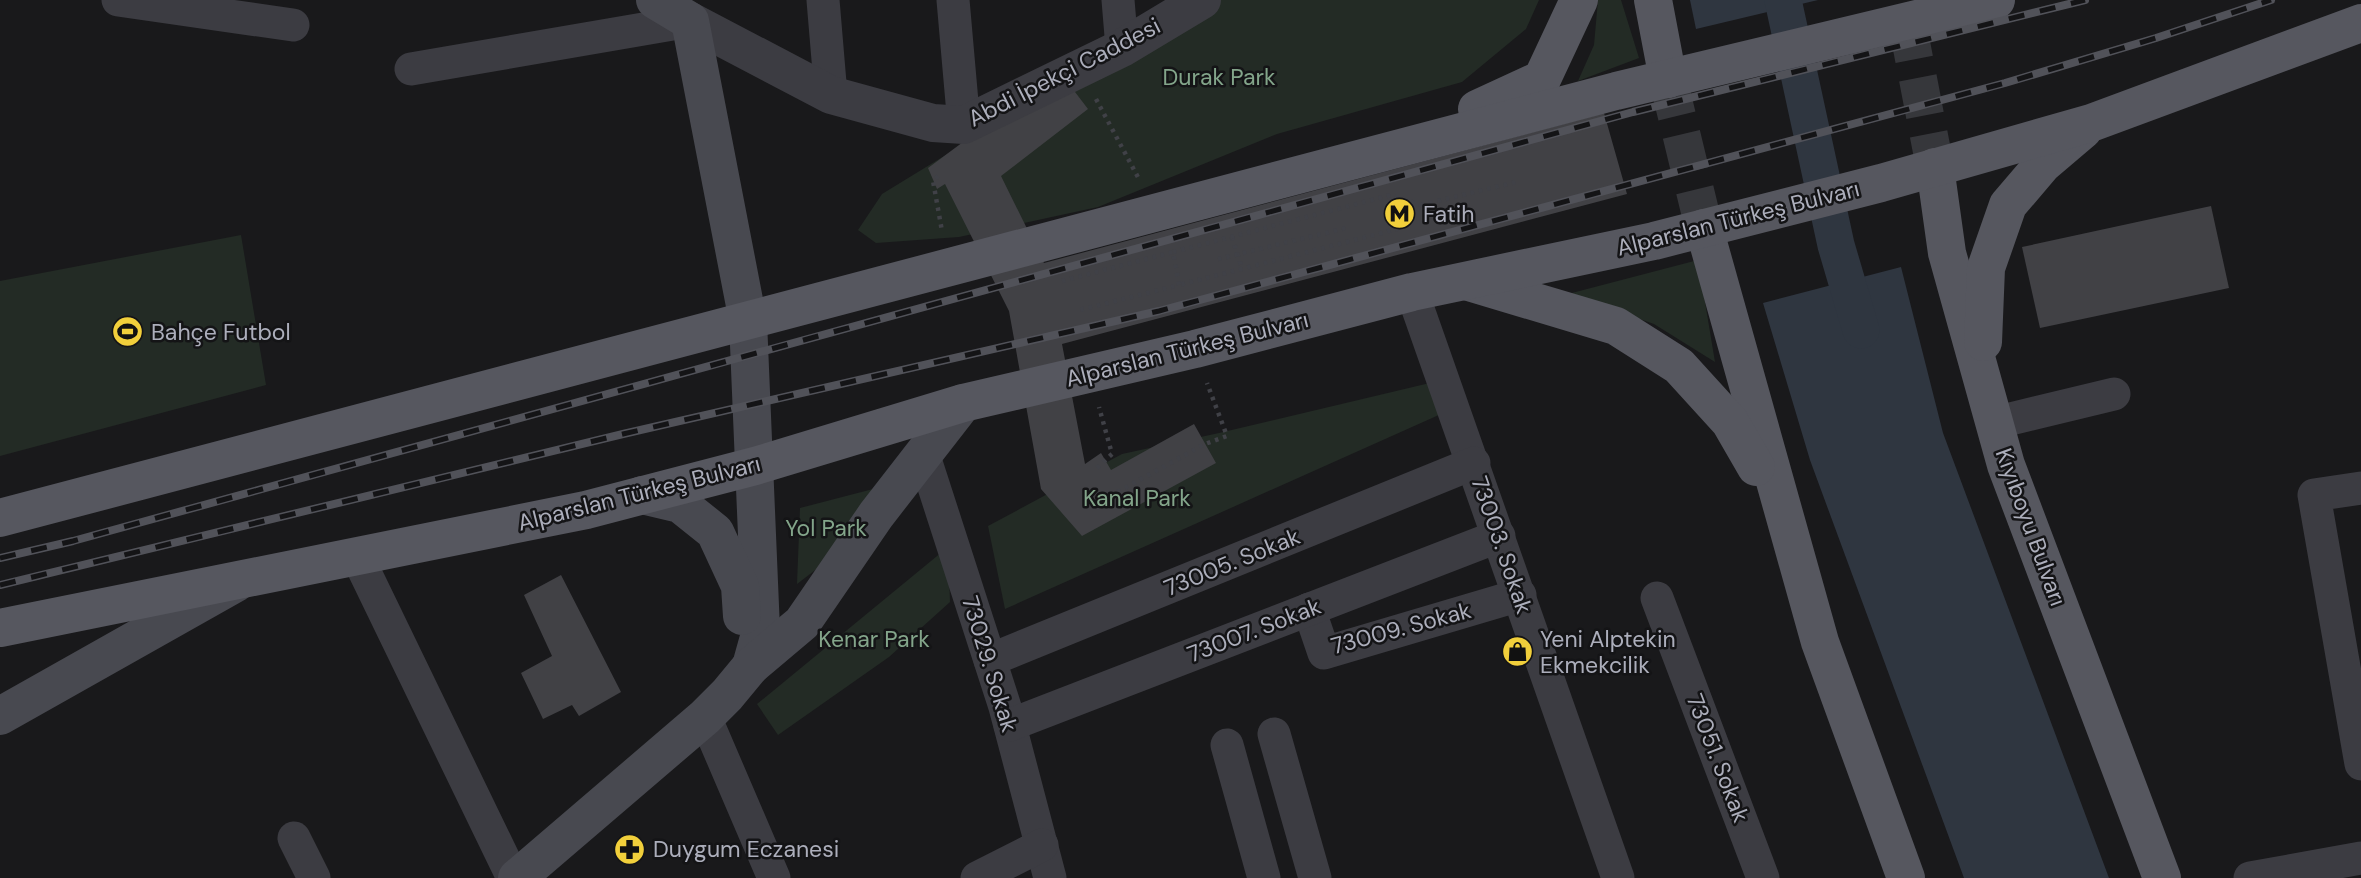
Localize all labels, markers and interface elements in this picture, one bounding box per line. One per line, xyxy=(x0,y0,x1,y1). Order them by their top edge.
street label: Abdi İpekçi Caddesi xyxy=(963,10,1165,134)
park label: Durak Park xyxy=(1162,62,1276,92)
street label: Alparslan Türkeş Bulvarı xyxy=(1614,173,1862,263)
metro station icon: Fatih xyxy=(1383,197,1417,231)
place label: Fatih xyxy=(1423,199,1474,229)
street label: Alparslan Türkeş Bulvarı xyxy=(1063,304,1311,394)
sports icon: Bahçe Futbol xyxy=(111,315,145,349)
place label: Bahçe Futbol xyxy=(151,317,291,347)
street label: Kıyıboyu Bulvarı xyxy=(1989,444,2073,610)
street label: Alparslan Türkeş Bulvarı xyxy=(515,448,763,538)
street label: 73003. Sokak xyxy=(1464,472,1540,618)
park label: Kanal Park xyxy=(1083,483,1191,513)
park label: Yol Park xyxy=(785,513,867,543)
street label: 73005. Sokak xyxy=(1160,521,1305,603)
street label: 73007. Sokak xyxy=(1183,591,1325,669)
street label: 73029. Sokak xyxy=(955,592,1025,736)
street label: 73009. Sokak xyxy=(1328,595,1475,661)
park label: Kenar Park xyxy=(818,624,930,654)
place label: Yeni Alptekin Ekmekcilik xyxy=(1540,624,1676,680)
shop icon: Yeni Alptekin Ekmekcilik xyxy=(1500,635,1534,669)
street label: 73051. Sokak xyxy=(1680,689,1756,827)
pharmacy icon: Duygum Eczanesi xyxy=(613,832,647,866)
place label: Duygum Eczanesi xyxy=(653,834,839,864)

